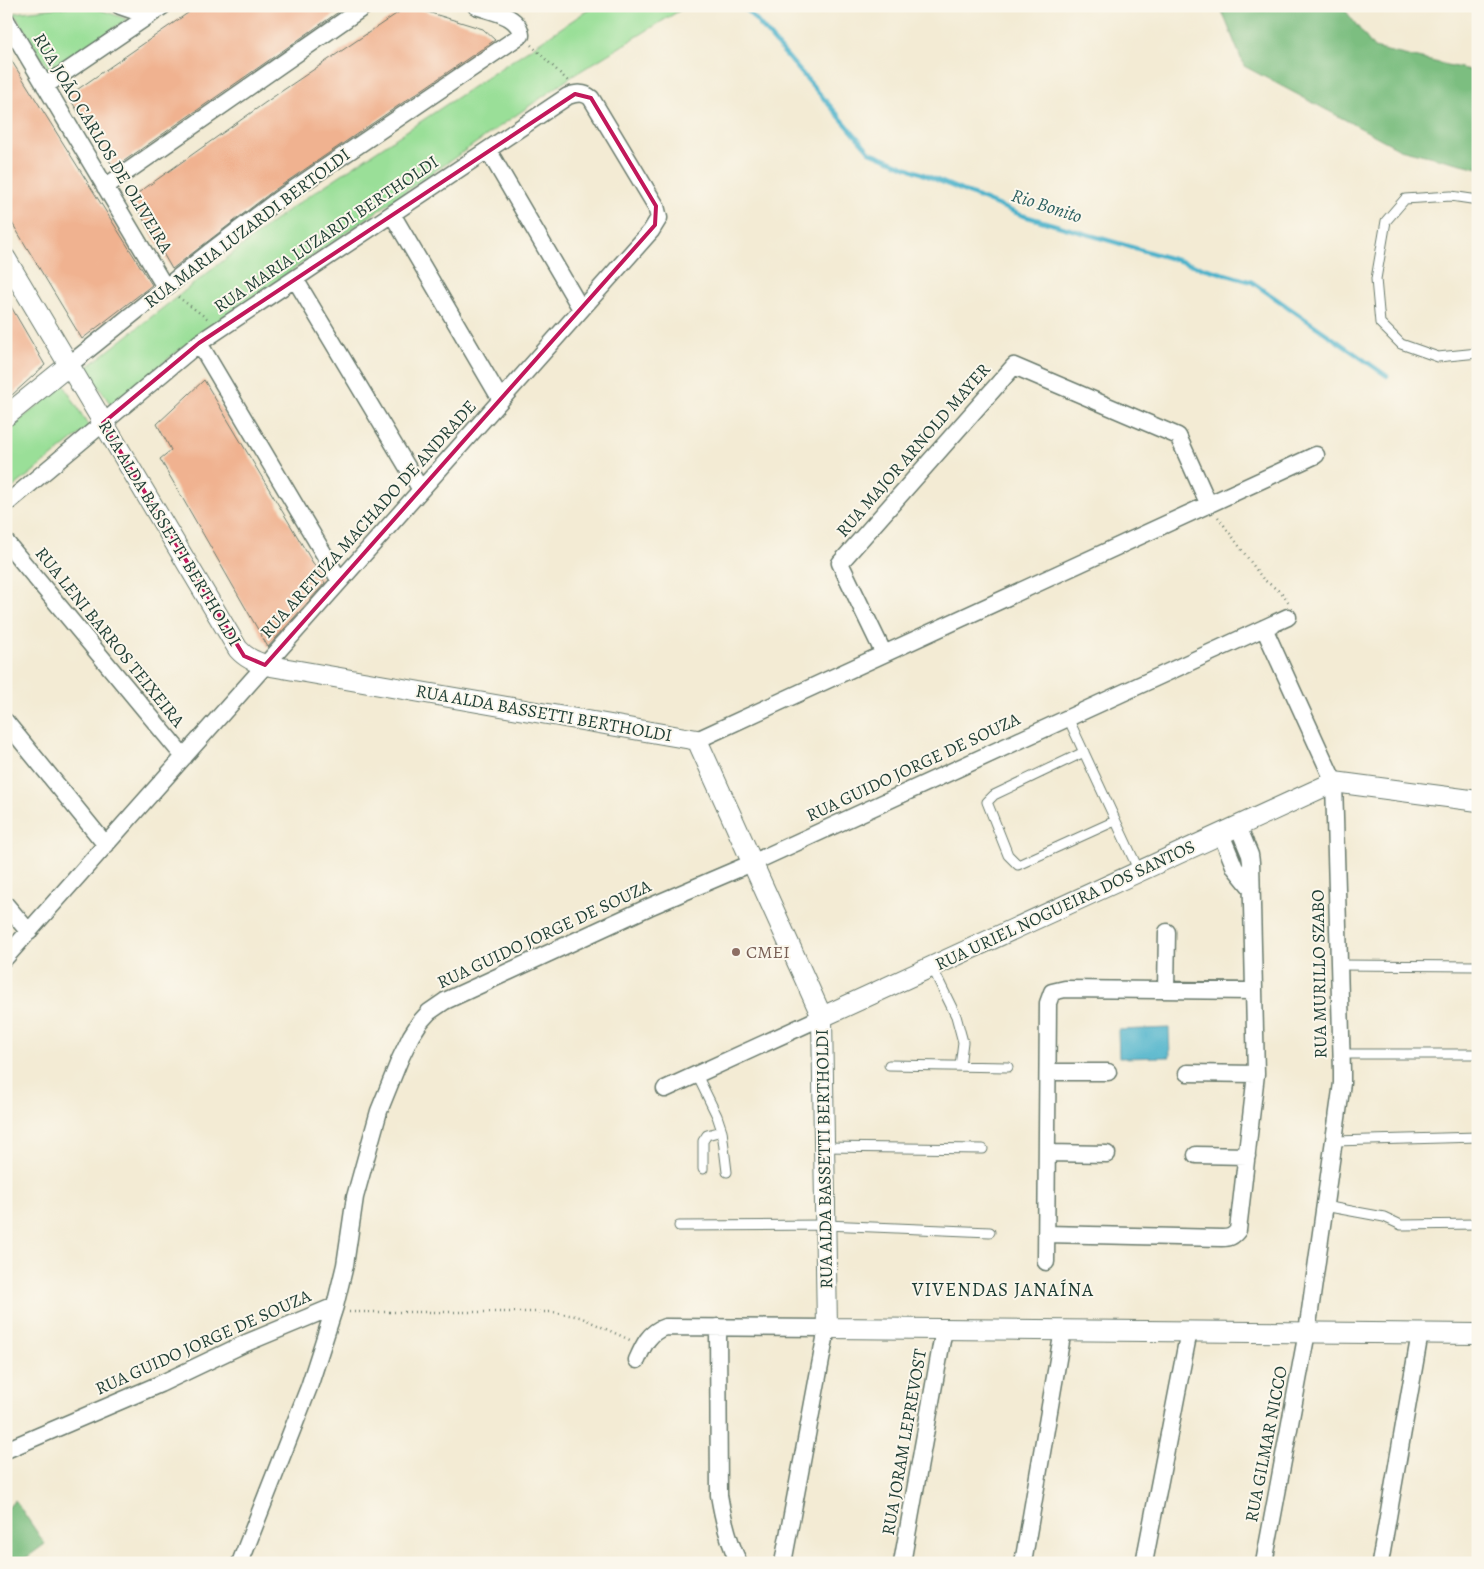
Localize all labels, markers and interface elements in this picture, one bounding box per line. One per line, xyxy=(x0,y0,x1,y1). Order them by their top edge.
street label: RUA JOÃO CARLOS DE OLIVEIRA xyxy=(28,28,179,258)
street label: RUA MARIA LUZARDI BERTOLDI xyxy=(139,143,355,313)
street label: RUA MARIA LUZARDI BERTHOLDI xyxy=(209,150,443,318)
water label: Rio Bonito xyxy=(1008,182,1086,230)
street label: RUA MAJOR ARNOLD MAYER xyxy=(831,358,995,542)
street label: RUA ARETUZA MACHADO DE ANDRADE xyxy=(255,395,481,643)
street label: RUA ALDA BASSETTI BERTHOLDI xyxy=(93,416,247,650)
street label: RUA LENI BARROS TEIXEIRA xyxy=(30,542,191,732)
street label: RUA ALDA BASSETTI BERTHOLDI xyxy=(414,679,674,747)
street label: RUA GUIDO JORGE DE SOUZA xyxy=(802,707,1024,827)
street label: RUA URIEL NOGUEIRA DOS SANTOS xyxy=(931,834,1199,976)
street label: RUA GUIDO JORGE DE SOUZA xyxy=(433,874,655,994)
street label: RUA MURILLO SZABO xyxy=(1306,889,1332,1059)
place label: CMEI xyxy=(746,940,790,964)
marker: CMEI xyxy=(730,946,742,958)
street label: RUA ALDA BASSETTI BERTHOLDI xyxy=(810,1029,838,1289)
district label: VIVENDAS JANAÍNA xyxy=(911,1277,1094,1303)
street label: RUA GUIDO JORGE DE SOUZA xyxy=(91,1283,315,1400)
street label: RUA JORAM LEPREVOST xyxy=(876,1347,932,1537)
street label: RUA GILMAR NICCO xyxy=(1239,1364,1293,1524)

